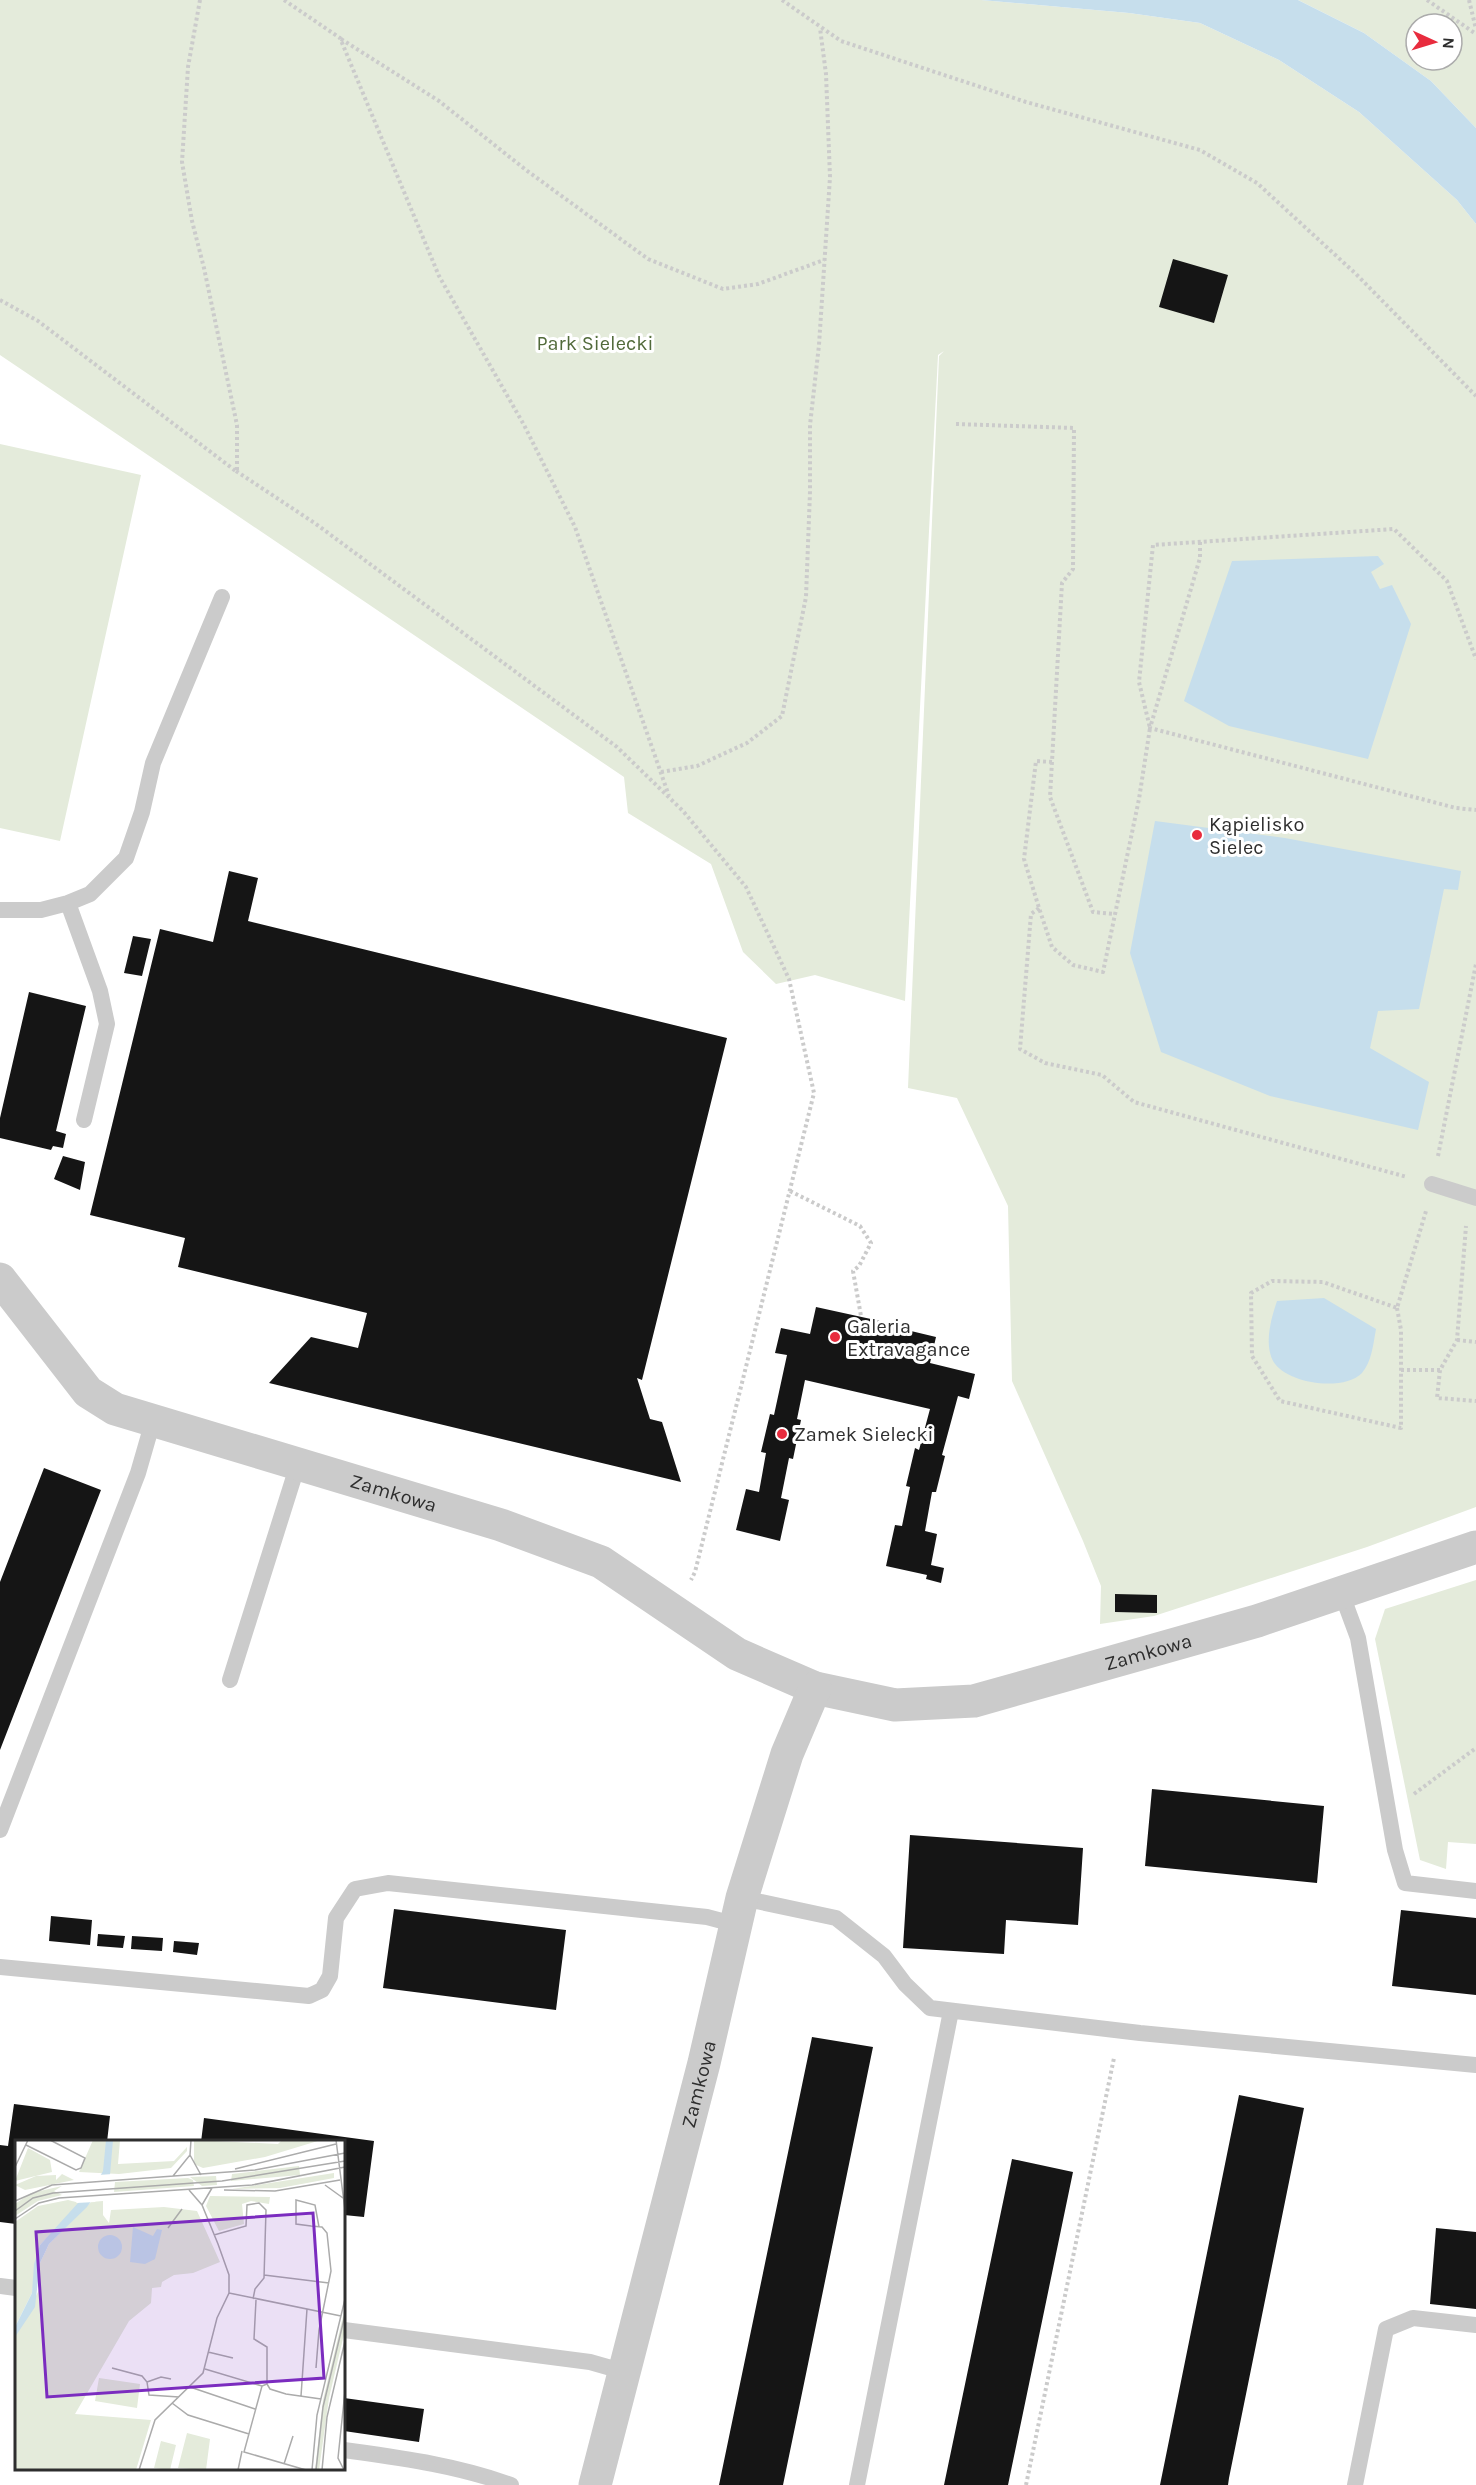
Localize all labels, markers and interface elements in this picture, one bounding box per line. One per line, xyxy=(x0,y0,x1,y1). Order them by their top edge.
north arrow xyxy=(1404,12,1464,72)
text: N xyxy=(1439,37,1458,49)
park label: Park Sielecki xyxy=(536,332,654,355)
place label: Kąpielisko Sielec xyxy=(1209,813,1304,859)
marker: Kąpielisko Sielec xyxy=(1190,828,1204,842)
place label: Galeria Extravagance xyxy=(847,1315,970,1361)
marker: Galeria Extravagance xyxy=(828,1330,842,1344)
place label: Zamek Sielecki xyxy=(794,1423,934,1446)
marker: Zamek Sielecki xyxy=(775,1427,789,1441)
street label: Zamkowa xyxy=(347,1469,440,1517)
street label: Zamkowa xyxy=(1102,1629,1194,1675)
street label: Zamkowa xyxy=(676,2038,720,2130)
inset map xyxy=(15,2140,345,2470)

